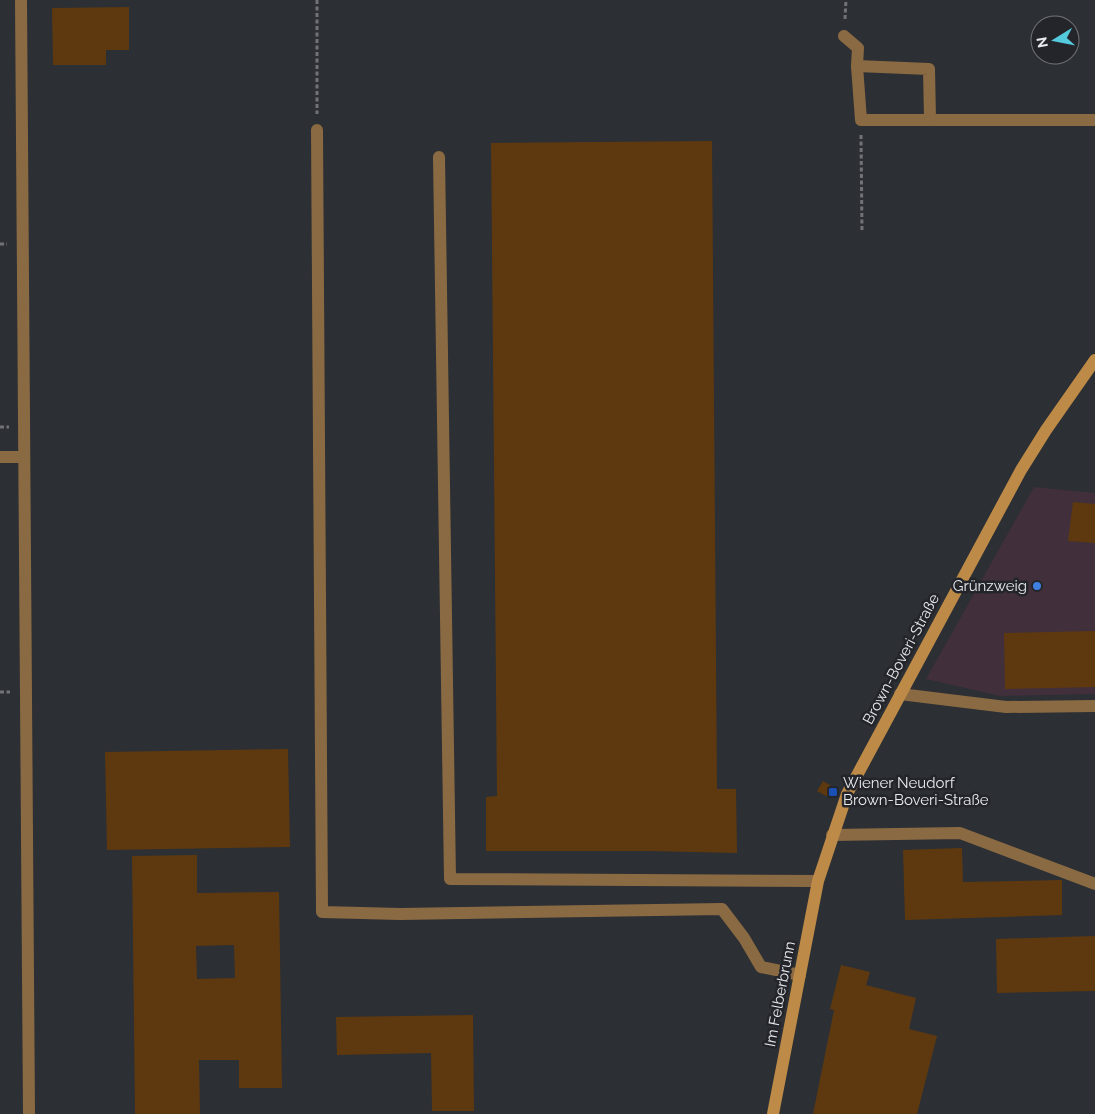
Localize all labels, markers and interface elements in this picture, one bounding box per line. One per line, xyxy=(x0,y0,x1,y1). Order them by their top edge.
north arrow xyxy=(1030,15,1080,65)
text: N xyxy=(1033,36,1051,49)
place label: Grünzweig xyxy=(953,577,1027,595)
marker: Grünzweig xyxy=(1031,580,1043,592)
street label: Brown-Boveri-Straße xyxy=(859,590,943,727)
place label: Wiener Neudorf Brown-Boveri-Straße xyxy=(843,774,989,809)
marker: Wiener Neudorf Brown-Boveri-Straße xyxy=(827,786,839,798)
street label: Im Felberbrunn xyxy=(761,940,799,1048)

